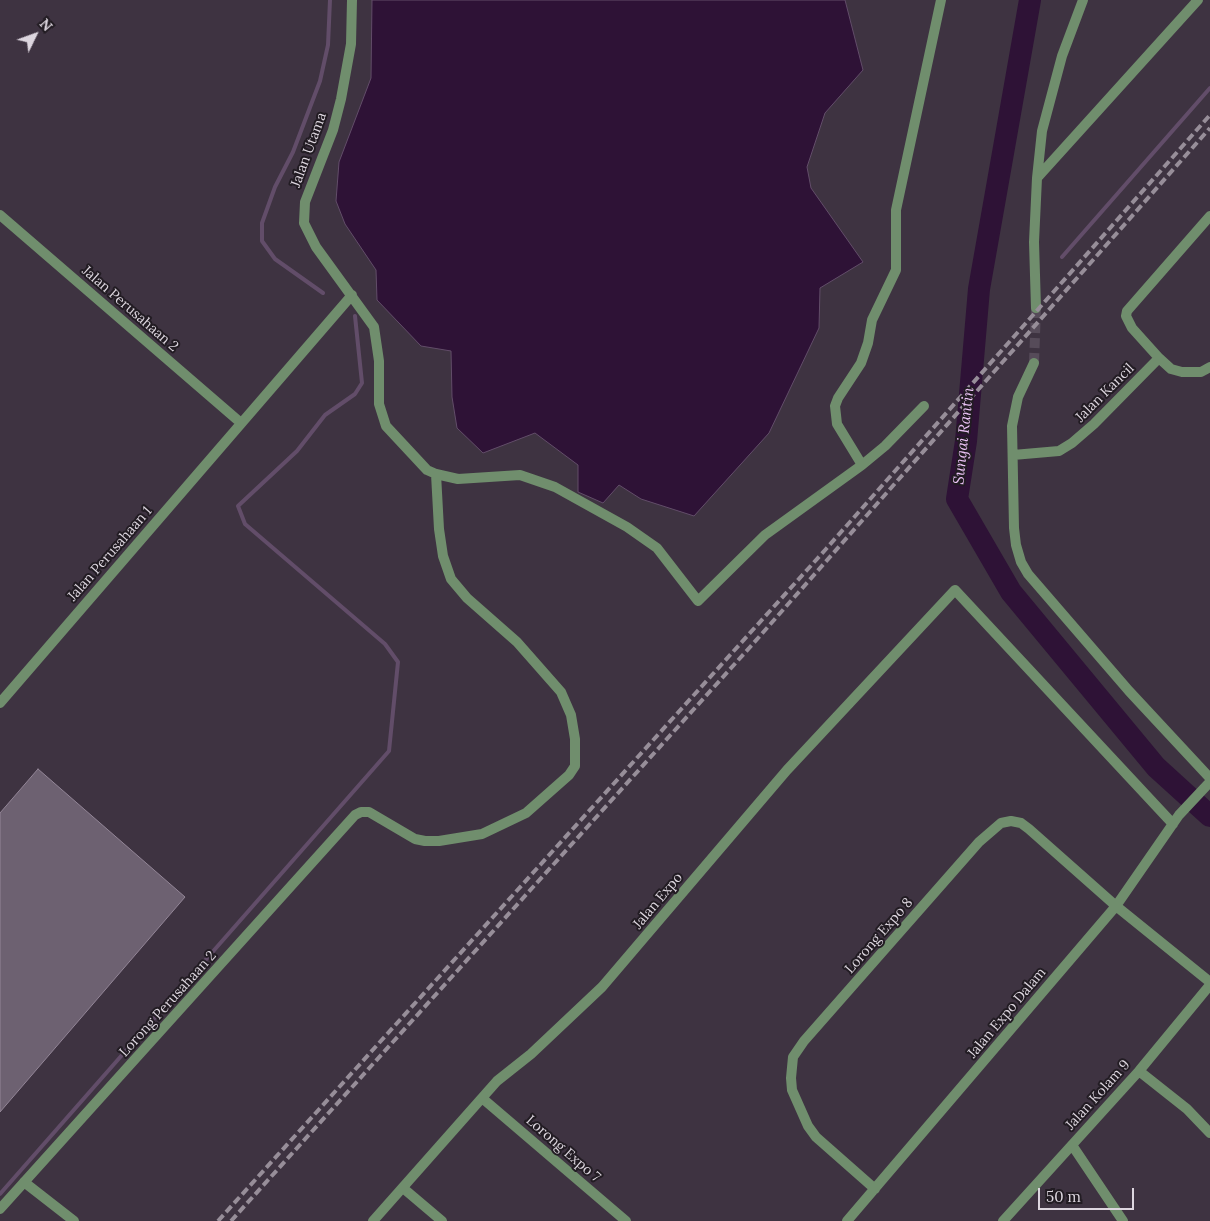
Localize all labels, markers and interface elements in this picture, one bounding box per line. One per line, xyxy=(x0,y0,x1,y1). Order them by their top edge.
north arrow xyxy=(10,10,60,60)
text: N xyxy=(36,15,56,35)
street label: Jalan Utama xyxy=(288,110,330,190)
street label: Jalan Perusahaan 2 xyxy=(78,263,182,355)
street label: Jalan Kancil xyxy=(1072,360,1138,426)
water label: Sungai Rantin xyxy=(950,386,978,486)
street label: Jalan Perusahaan 1 xyxy=(64,503,156,605)
street label: Jalan Expo xyxy=(630,870,686,932)
street label: Lorong Expo 8 xyxy=(842,895,916,977)
street label: Lorong Perusahaan 2 xyxy=(116,947,220,1061)
street label: Jalan Expo Dalam xyxy=(964,964,1050,1062)
street label: Jalan Kolam 9 xyxy=(1062,1057,1134,1133)
street label: Lorong Expo 7 xyxy=(522,1112,604,1186)
scale bar xyxy=(1040,1178,1136,1210)
text: 50 m xyxy=(1046,1187,1081,1206)

